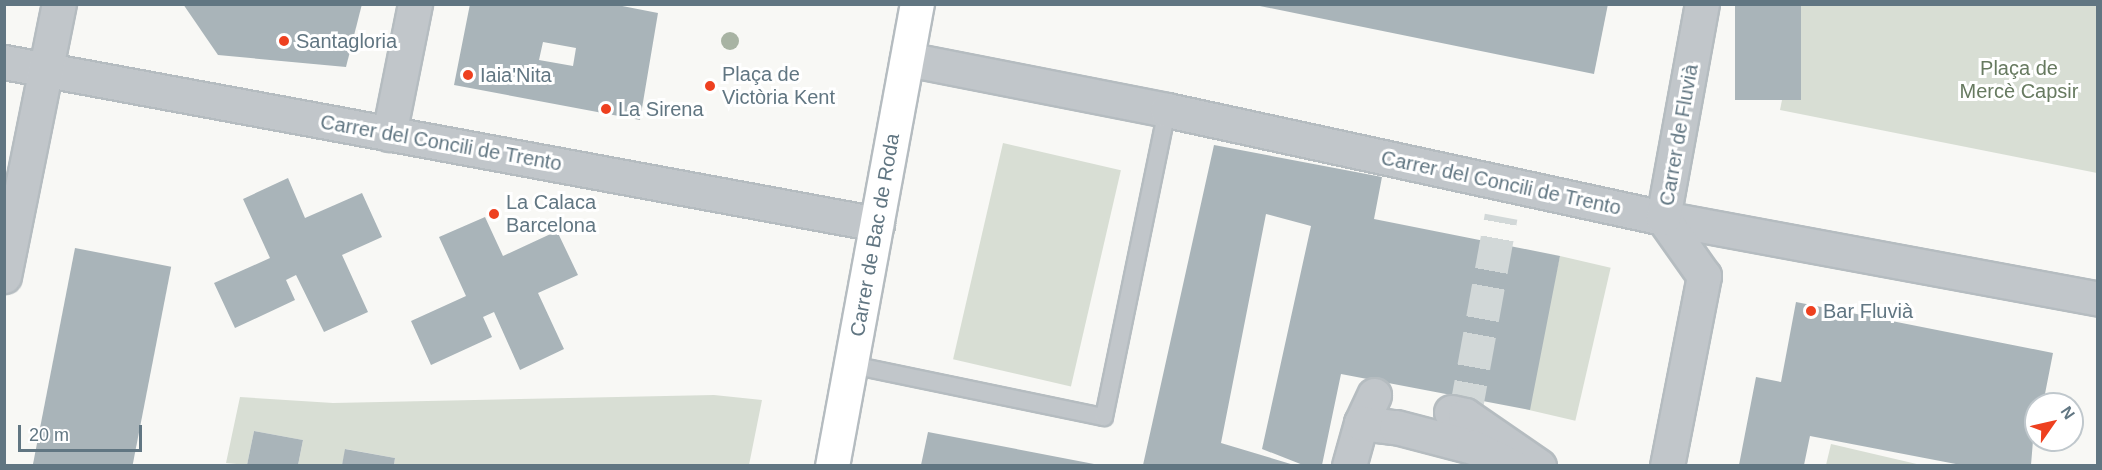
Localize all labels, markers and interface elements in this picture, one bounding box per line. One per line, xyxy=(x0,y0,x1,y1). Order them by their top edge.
place label: Santagloria xyxy=(296,29,397,53)
marker: Santagloria xyxy=(277,34,291,48)
park label: Plaça de Mercè Capsir xyxy=(1960,57,2078,104)
place label: Plaça de Victòria Kent xyxy=(722,62,835,109)
street label: Carrer de Fluvià xyxy=(1655,62,1703,208)
place label: Iaia'Nita xyxy=(480,63,552,87)
marker: Iaia'Nita xyxy=(461,68,475,82)
marker: Plaça de Victòria Kent xyxy=(703,79,717,93)
place label: La Sirena xyxy=(618,97,704,121)
marker: La Sirena xyxy=(599,102,613,116)
street label: Carrer del Concili de Trento xyxy=(318,110,564,176)
street label: Carrer de Bac de Roda xyxy=(845,132,905,338)
street label: Carrer del Concili de Trento xyxy=(1379,146,1623,220)
place label: La Calaca Barcelona xyxy=(506,190,596,237)
marker: La Calaca Barcelona xyxy=(487,207,501,221)
place label: Bar Fluvià xyxy=(1823,299,1913,323)
marker: Bar Fluvià xyxy=(1804,304,1818,318)
north arrow xyxy=(2024,392,2084,452)
text: N xyxy=(2057,403,2078,422)
scale bar xyxy=(21,413,146,451)
text: 20 m xyxy=(29,425,69,445)

